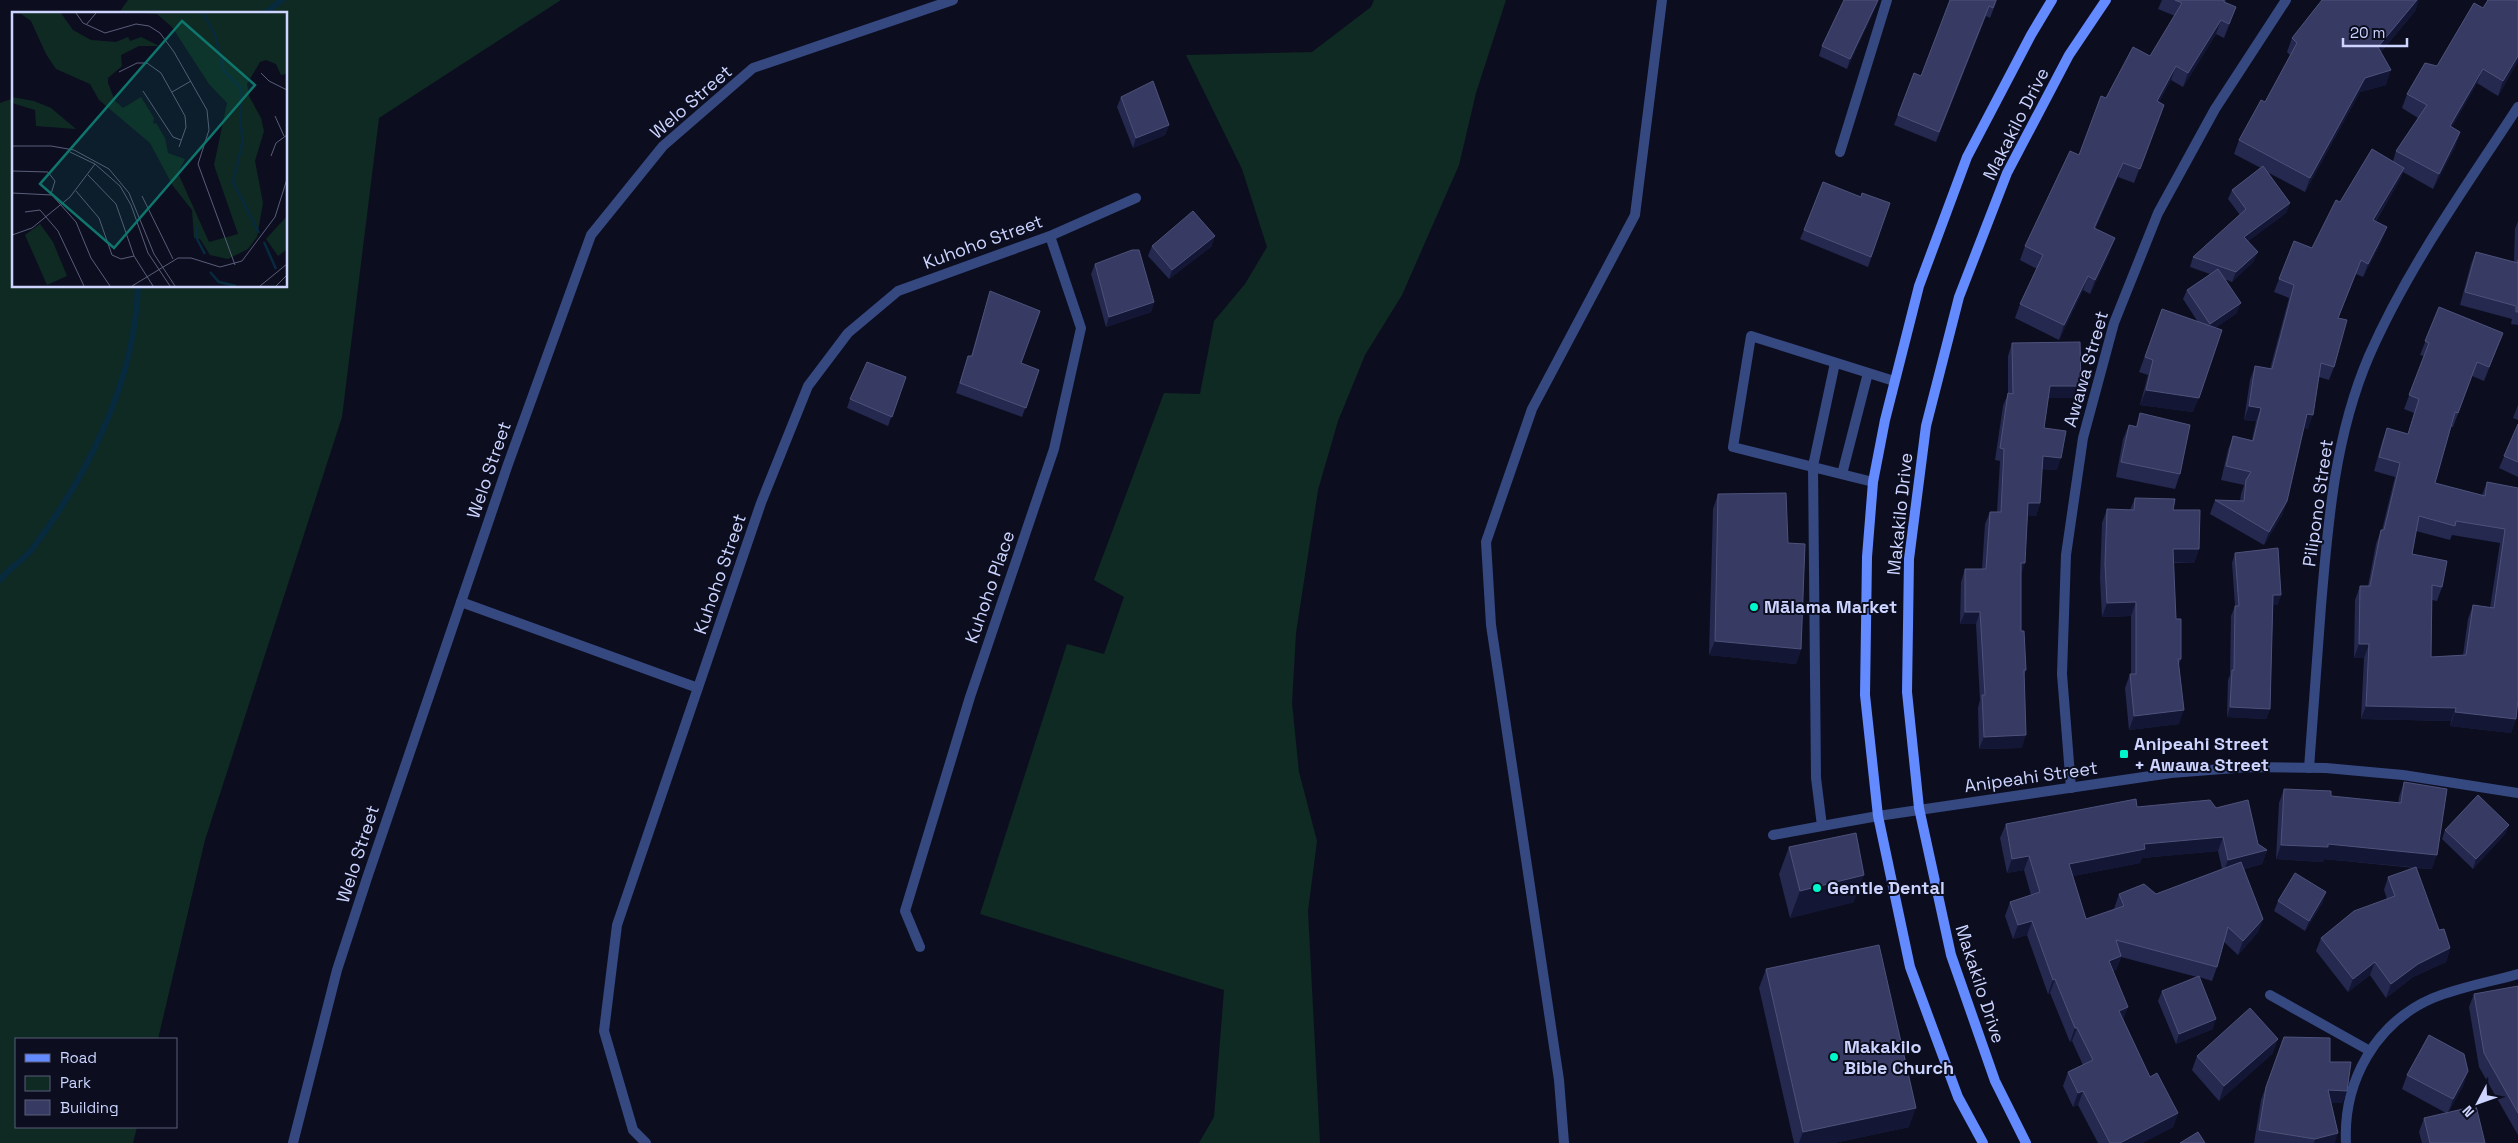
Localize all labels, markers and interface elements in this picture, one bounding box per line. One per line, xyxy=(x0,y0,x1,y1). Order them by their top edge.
inset map xyxy=(12,12,288,288)
scale bar xyxy=(2343,15,2407,47)
text: 20 m xyxy=(2350,23,2385,42)
street label: Welo Street xyxy=(645,60,736,144)
street label: Makakilo Drive xyxy=(1977,64,2054,184)
street label: Kuhoho Street xyxy=(920,209,1046,274)
street label: Awawa Street xyxy=(2058,308,2113,430)
street label: Welo Street xyxy=(461,418,516,521)
street label: Pilipono Street xyxy=(2297,438,2338,568)
street label: Makakilo Drive xyxy=(1882,452,1917,576)
street label: Kuhoho Street xyxy=(688,511,751,637)
street label: Kuhoho Place xyxy=(960,528,1020,646)
place label: Mālama Market xyxy=(1764,595,1897,618)
marker: Mālama Market xyxy=(1748,601,1760,613)
place label: Anipeahi Street + Awawa Street xyxy=(2134,732,2269,776)
marker: Anipeahi Street + Awawa Street xyxy=(2118,748,2130,760)
street label: Anipeahi Street xyxy=(1963,756,2099,797)
street label: Welo Street xyxy=(331,802,384,906)
place label: Gentle Dental xyxy=(1827,876,1945,899)
marker: Gentle Dental xyxy=(1811,882,1823,894)
street label: Makakilo Drive xyxy=(1951,922,2010,1046)
place label: Makakilo Bible Church xyxy=(1844,1035,1954,1079)
legend xyxy=(15,1038,178,1128)
text: Road xyxy=(60,1048,97,1067)
marker: Makakilo Bible Church xyxy=(1828,1051,1840,1063)
text: Park xyxy=(60,1073,91,1092)
north arrow xyxy=(2453,1078,2503,1128)
text: Building xyxy=(60,1098,119,1117)
text: N xyxy=(2458,1102,2478,1121)

